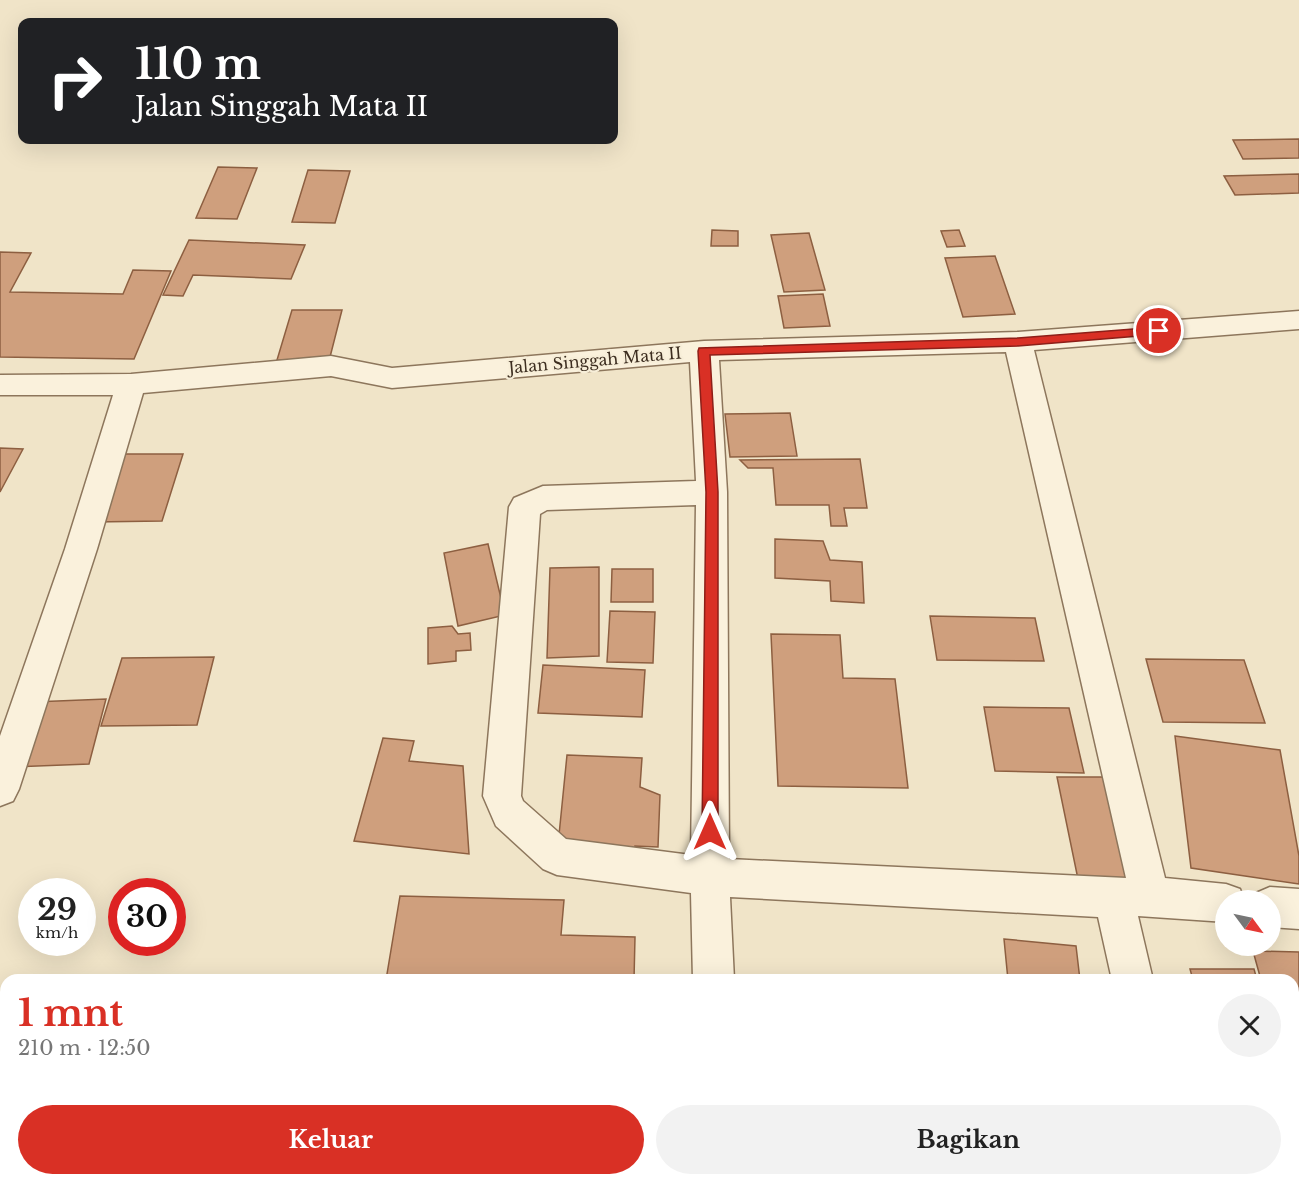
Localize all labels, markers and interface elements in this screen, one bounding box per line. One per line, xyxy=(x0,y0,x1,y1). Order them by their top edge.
text: 110 m xyxy=(135,38,261,90)
icon: right xyxy=(36,42,114,120)
text: Jalan Singgah Mata II xyxy=(135,90,428,123)
pin xyxy=(1133,305,1184,356)
icon: arrive xyxy=(1142,314,1175,347)
street label: Jalan Singgah Mata II xyxy=(506,342,682,378)
position arrow xyxy=(678,800,742,864)
speed limit sign: 30 xyxy=(108,878,186,956)
north arrow xyxy=(1215,890,1281,956)
map controls xyxy=(1215,890,1281,956)
text: 29 xyxy=(37,891,77,928)
text: km/h xyxy=(36,923,78,942)
text: 1 mnt xyxy=(18,991,123,1036)
button: close xyxy=(1218,994,1281,1057)
text: 210 m · 12:50 xyxy=(18,1036,150,1060)
button: Keluar xyxy=(18,1105,644,1174)
button: Bagikan xyxy=(656,1105,1281,1174)

